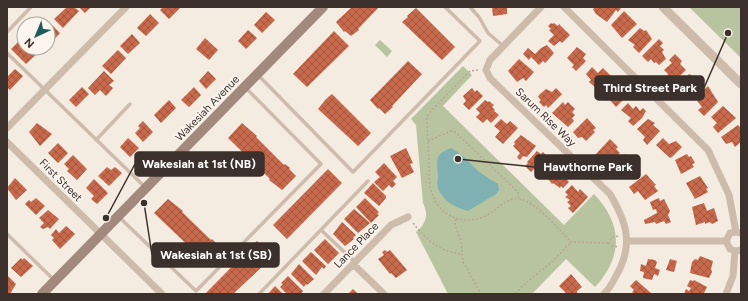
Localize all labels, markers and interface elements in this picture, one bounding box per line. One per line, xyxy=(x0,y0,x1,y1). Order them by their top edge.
north arrow xyxy=(16,16,56,56)
text: N xyxy=(22,35,37,50)
street label: Wakesiah Avenue xyxy=(173,73,242,144)
callout: Third Street Park xyxy=(595,76,704,100)
text: Third Street Park xyxy=(603,81,697,95)
street label: Sarum Rise Way xyxy=(513,85,579,150)
callout: Wakesiah at 1st (NB) xyxy=(135,152,264,176)
callout: Hawthorne Park xyxy=(535,155,640,179)
street label: First Street xyxy=(37,156,85,204)
text: Wakesiah at 1st (NB) xyxy=(142,157,256,171)
text: Hawthorne Park xyxy=(543,160,633,174)
street label: Lance Place xyxy=(331,220,381,271)
callout: Wakesiah at 1st (SB) xyxy=(152,243,279,267)
text: Wakesiah at 1st (SB) xyxy=(160,248,272,262)

